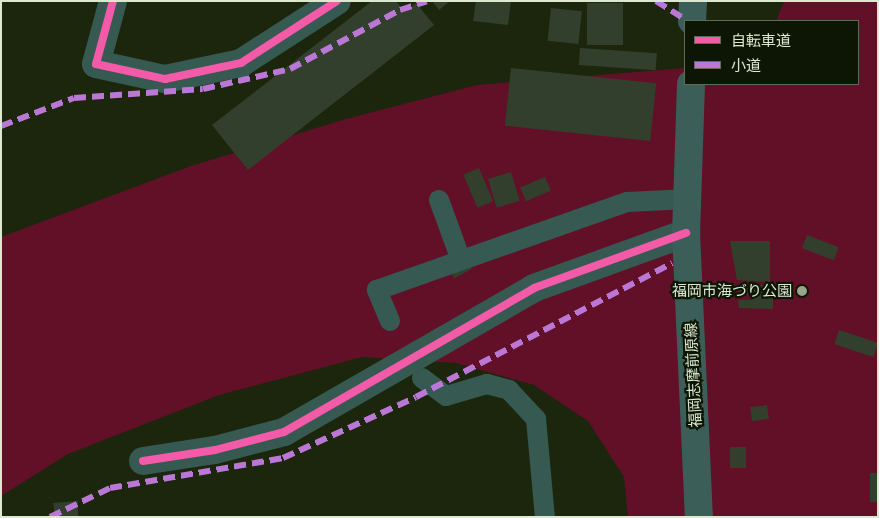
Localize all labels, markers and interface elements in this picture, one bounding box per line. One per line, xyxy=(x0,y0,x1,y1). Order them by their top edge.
legend xyxy=(684,20,859,85)
text: 自転車道 xyxy=(731,31,791,50)
text: 小道 xyxy=(731,56,761,75)
place label: 福岡市海づり公園 xyxy=(672,282,792,300)
marker: 福岡市海づり公園 xyxy=(796,285,808,297)
street label: 福岡志摩前原線 xyxy=(681,322,705,428)

